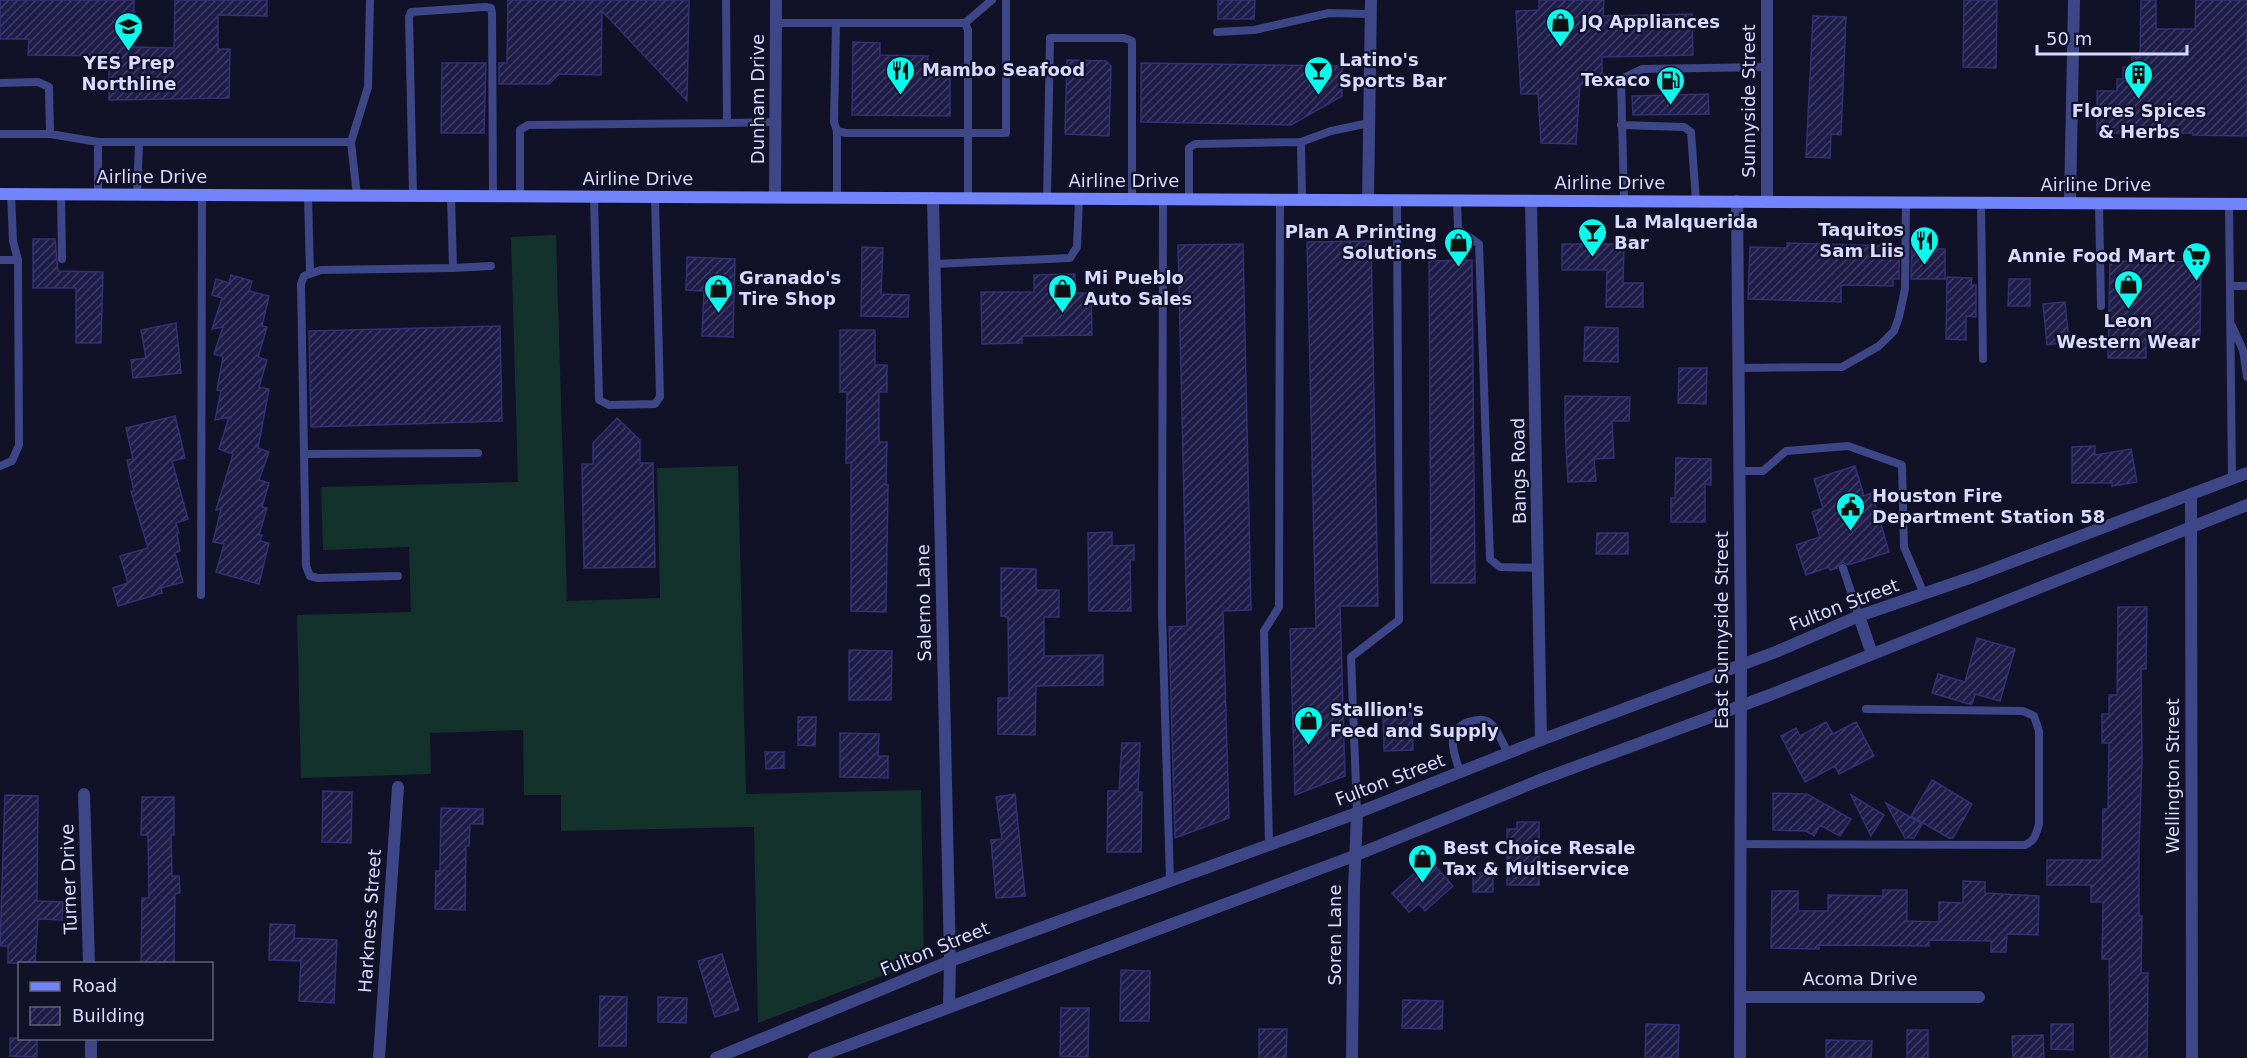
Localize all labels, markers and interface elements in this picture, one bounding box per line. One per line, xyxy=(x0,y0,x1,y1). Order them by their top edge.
shop icon: JQ Appliances xyxy=(1544,6,1576,48)
school or university icon: YES Prep Northline xyxy=(113,10,145,52)
place label: JQ Appliances xyxy=(1579,11,1720,32)
scale bar xyxy=(2037,18,2187,56)
street label: Sunnyside Street xyxy=(1738,24,1759,178)
text: 50 m xyxy=(2046,28,2092,49)
street label: Dunham Drive xyxy=(747,34,768,164)
place label: Latino's Sports Bar xyxy=(1339,49,1447,91)
place label: YES Prep Northline xyxy=(81,52,177,94)
restaurant icon: Mambo Seafood xyxy=(885,54,917,96)
bar icon: Latino's Sports Bar xyxy=(1302,54,1334,96)
building icon: Flores Spices & Herbs xyxy=(2123,58,2155,100)
place label: Mambo Seafood xyxy=(922,59,1085,80)
fuel station icon: Texaco xyxy=(1655,64,1687,106)
place label: Texaco xyxy=(1581,69,1650,90)
place label: Flores Spices & Herbs xyxy=(2072,100,2206,142)
street label: Airline Drive xyxy=(97,166,207,187)
street label: Airline Drive xyxy=(583,168,693,189)
street label: Airline Drive xyxy=(1069,170,1179,191)
street label: Airline Drive xyxy=(1555,172,1665,193)
street label: Airline Drive xyxy=(2041,174,2151,195)
place label: La Malquerida Bar xyxy=(1614,211,1758,253)
bar icon: La Malquerida Bar xyxy=(1577,216,1609,258)
place label: Taquitos Sam Liis xyxy=(1818,219,1904,261)
place label: Plan A Printing Solutions xyxy=(1285,221,1437,263)
restaurant icon: Taquitos Sam Liis xyxy=(1909,224,1941,266)
shop icon: Plan A Printing Solutions xyxy=(1442,226,1474,268)
supermarket icon: Annie Food Mart xyxy=(2180,240,2212,282)
place label: Annie Food Mart xyxy=(2008,245,2175,266)
place label: Granado's Tire Shop xyxy=(739,267,841,309)
place label: Mi Pueblo Auto Sales xyxy=(1084,267,1192,309)
shop icon: Leon Western Wear xyxy=(2112,268,2144,310)
shop icon: Granado's Tire Shop xyxy=(702,272,734,314)
shop icon: Mi Pueblo Auto Sales xyxy=(1047,272,1079,314)
place label: Leon Western Wear xyxy=(2056,310,2200,352)
street label: Bangs Road xyxy=(1507,418,1530,524)
place label: Houston Fire Department Station 58 xyxy=(1872,485,2105,527)
public building icon: Houston Fire Department Station 58 xyxy=(1835,490,1867,532)
street label: East Sunnyside Street xyxy=(1711,531,1732,729)
street label: Salerno Lane xyxy=(912,544,935,662)
street label: Fulton Street xyxy=(1786,574,1902,635)
street label: Wellington Street xyxy=(2162,698,2183,854)
place label: Stallion's Feed and Supply xyxy=(1330,699,1499,741)
shop icon: Stallion's Feed and Supply xyxy=(1293,704,1325,746)
street label: Fulton Street xyxy=(1332,749,1448,810)
street label: Turner Drive xyxy=(56,824,81,936)
place label: Best Choice Resale Tax & Multiservice xyxy=(1443,837,1636,879)
shop icon: Best Choice Resale Tax & Multiservice xyxy=(1406,842,1438,884)
street label: Harkness Street xyxy=(354,848,385,994)
street label: Soren Lane xyxy=(1324,884,1345,986)
street label: Fulton Street xyxy=(877,917,992,980)
legend xyxy=(18,962,213,1040)
street label: Acoma Drive xyxy=(1802,968,1918,989)
text: Road xyxy=(72,975,117,996)
text: Building xyxy=(72,1005,145,1026)

